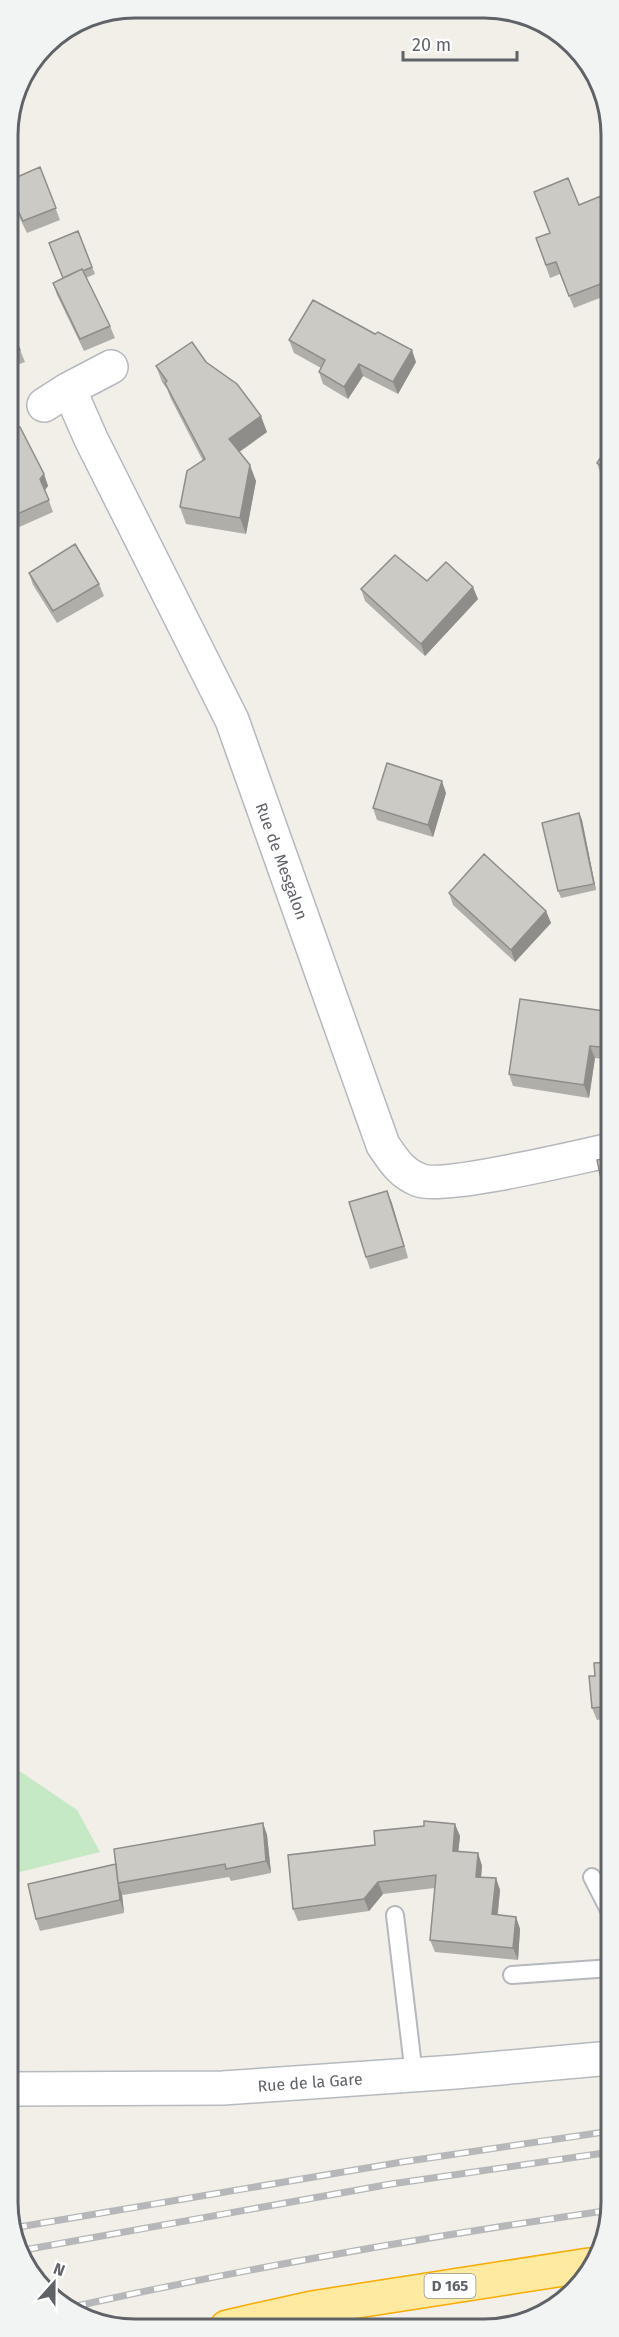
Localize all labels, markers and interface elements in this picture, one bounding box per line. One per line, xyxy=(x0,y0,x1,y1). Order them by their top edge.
scale bar xyxy=(403,24,517,62)
text: 20 m xyxy=(412,34,451,56)
street label: Rue de Mesgalon xyxy=(252,800,311,922)
street label: Rue de la Gare xyxy=(257,2069,363,2096)
north arrow xyxy=(24,2253,84,2313)
text: N xyxy=(51,2259,68,2280)
road number: D 165 xyxy=(424,2274,476,2298)

